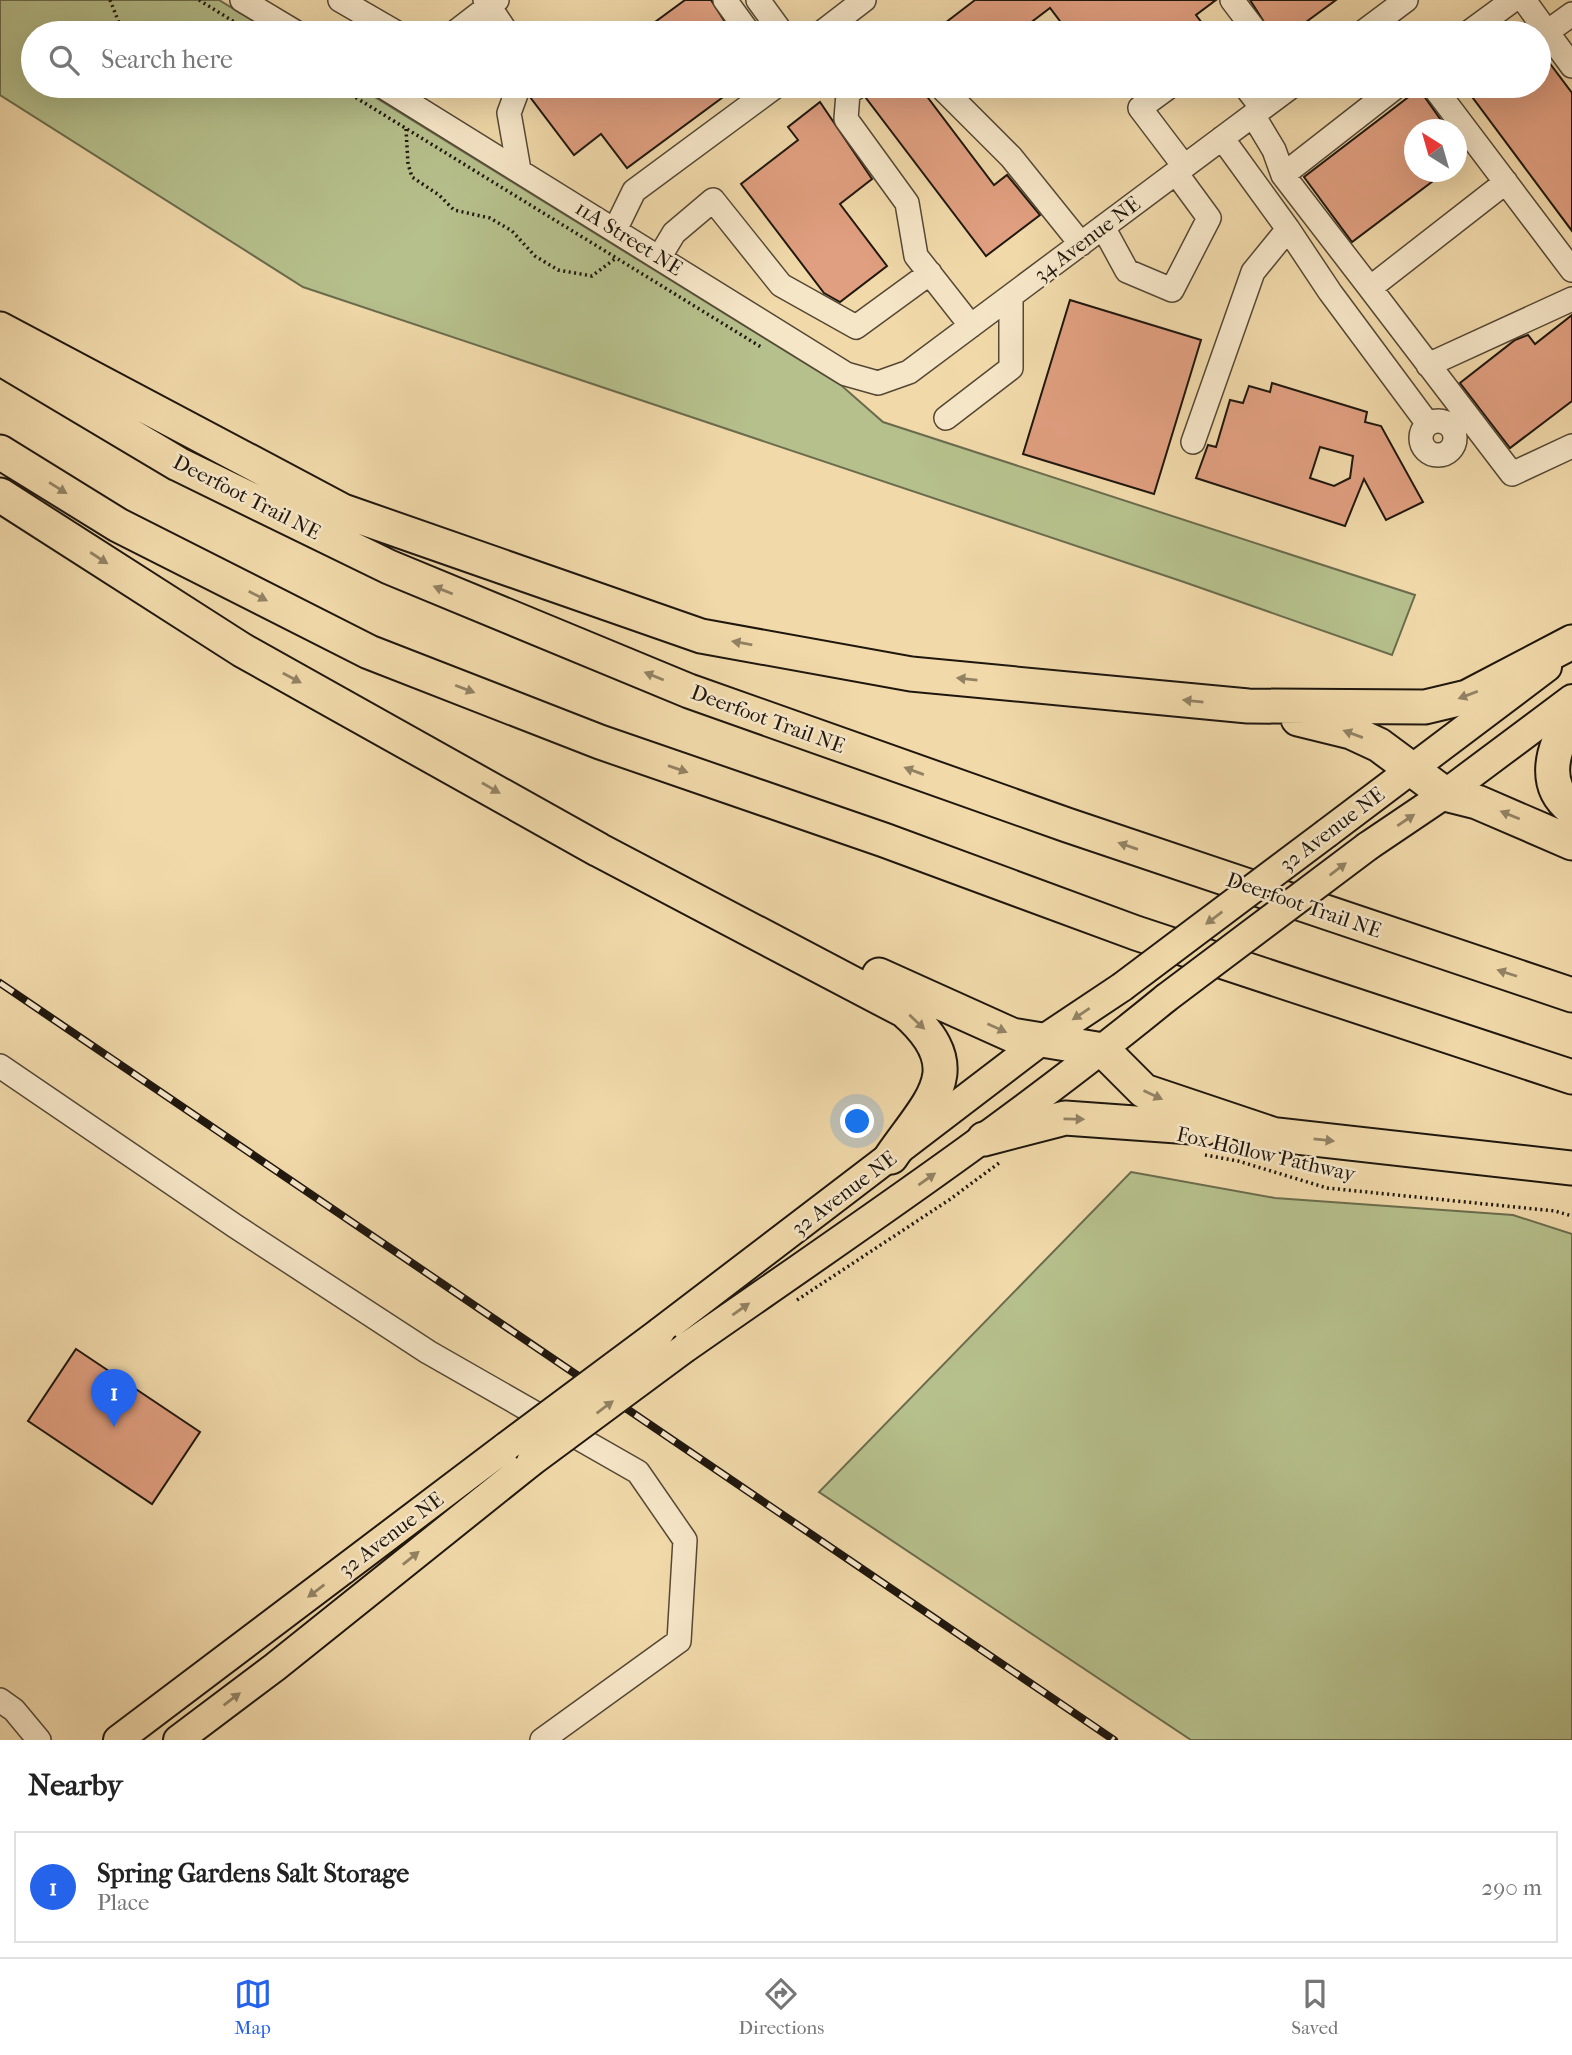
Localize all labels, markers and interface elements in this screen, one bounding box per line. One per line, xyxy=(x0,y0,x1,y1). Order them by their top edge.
search box xyxy=(21,21,1551,98)
icon: search xyxy=(45,41,83,79)
text: Search here xyxy=(101,44,233,75)
north arrow xyxy=(1404,119,1467,182)
street label: 34 Avenue NE xyxy=(1029,191,1145,287)
street label: 11A Street NE xyxy=(571,196,687,281)
street label: Deerfoot Trail NE xyxy=(169,450,325,545)
one-way arrow xyxy=(49,481,68,494)
one-way arrow xyxy=(89,552,108,565)
one-way arrow xyxy=(433,584,454,595)
one-way arrow xyxy=(248,590,268,601)
one-way arrow xyxy=(731,638,753,649)
one-way arrow xyxy=(643,671,664,682)
one-way arrow xyxy=(283,672,302,684)
one-way arrow xyxy=(956,673,978,684)
street label: Deerfoot Trail NE xyxy=(688,680,848,758)
one-way arrow xyxy=(455,684,476,695)
one-way arrow xyxy=(1457,689,1478,700)
one-way arrow xyxy=(1182,695,1204,706)
one-way arrow xyxy=(1343,728,1364,739)
one-way arrow xyxy=(668,764,689,775)
one-way arrow xyxy=(903,765,924,776)
one-way arrow xyxy=(482,782,501,794)
street label: 32 Avenue NE xyxy=(1275,782,1389,876)
one-way arrow xyxy=(1499,810,1520,821)
one-way arrow xyxy=(1397,813,1415,827)
one-way arrow xyxy=(1118,840,1139,851)
one-way arrow xyxy=(1329,862,1347,876)
street label: Deerfoot Trail NE xyxy=(1223,867,1385,943)
one-way arrow xyxy=(1205,910,1223,925)
one-way arrow xyxy=(1497,967,1518,978)
one-way arrow xyxy=(1072,1007,1090,1021)
one-way arrow xyxy=(908,1013,925,1029)
one-way arrow xyxy=(986,1023,1007,1034)
one-way arrow xyxy=(1143,1089,1163,1101)
your location xyxy=(840,1104,874,1138)
one-way arrow xyxy=(1063,1113,1085,1124)
street label: Fox Hollow Pathway xyxy=(1174,1122,1358,1186)
one-way arrow xyxy=(1314,1135,1336,1146)
street label: 32 Avenue NE xyxy=(787,1146,901,1240)
one-way arrow xyxy=(918,1172,936,1186)
one-way arrow xyxy=(731,1303,750,1316)
pin: 1 xyxy=(91,1369,137,1427)
one-way arrow xyxy=(596,1400,615,1414)
street label: 32 Avenue NE xyxy=(334,1487,448,1581)
one-way arrow xyxy=(401,1551,419,1566)
one-way arrow xyxy=(307,1583,325,1597)
one-way arrow xyxy=(223,1692,241,1706)
text: Nearby xyxy=(28,1768,123,1803)
text: Spring Gardens Salt Storage xyxy=(97,1858,409,1889)
text: 1 xyxy=(49,1874,57,1901)
text: 290 m xyxy=(1481,1874,1542,1901)
text: Place xyxy=(97,1889,149,1916)
tab: Map xyxy=(234,1975,272,2039)
tab: Directions xyxy=(739,1975,824,2039)
tab: Saved xyxy=(1291,1975,1338,2039)

